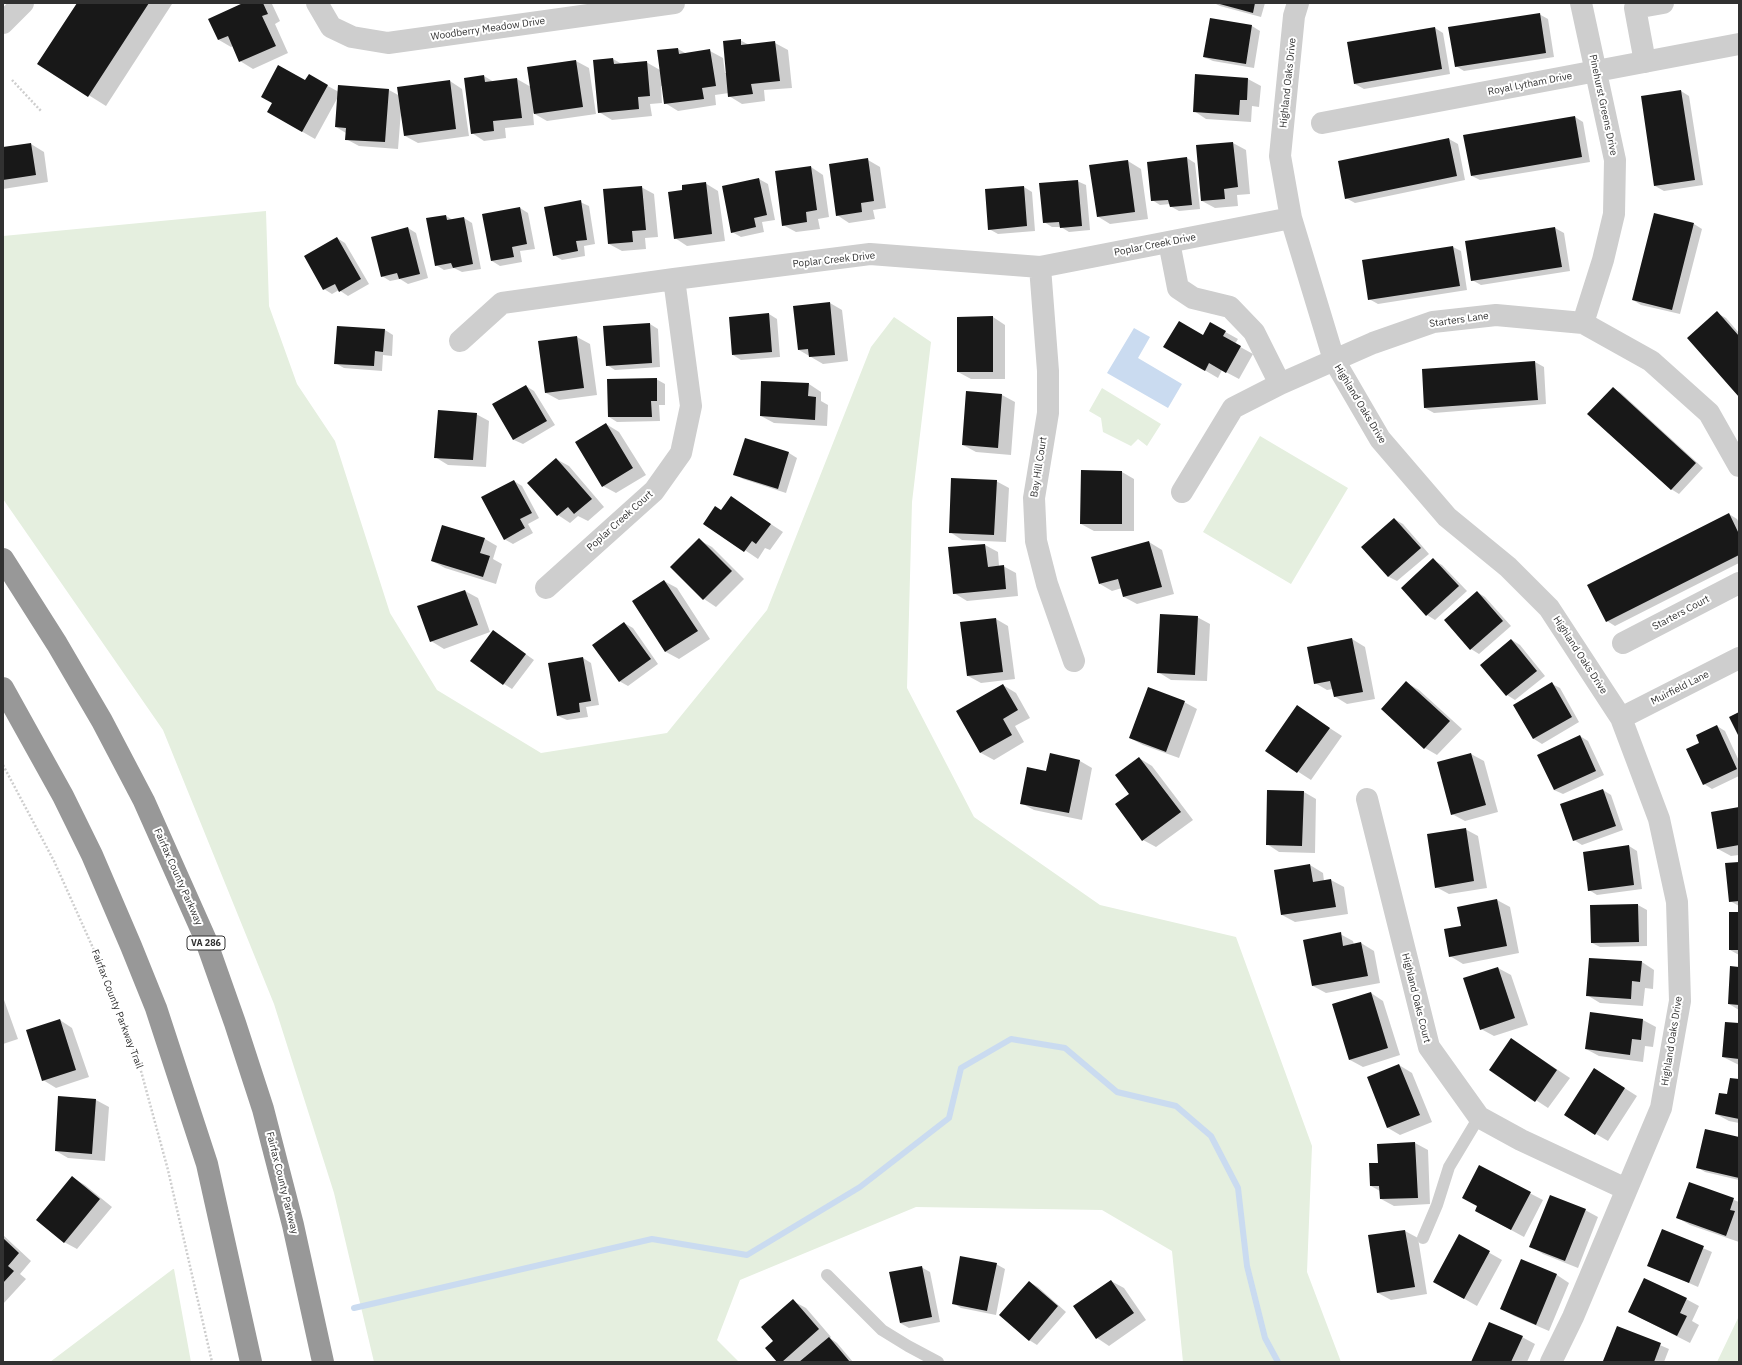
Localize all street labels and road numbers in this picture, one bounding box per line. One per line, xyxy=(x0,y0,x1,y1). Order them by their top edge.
street label: Woodberry Meadow Drive xyxy=(430,15,546,43)
street label: Highland Oaks Drive xyxy=(1277,37,1299,129)
street label: Pinehurst Greens Drive xyxy=(1586,53,1620,157)
street label: Royal Lytham Drive xyxy=(1487,70,1573,98)
street label: Poplar Creek Drive xyxy=(1113,231,1197,259)
street label: Poplar Creek Drive xyxy=(792,250,876,270)
street label: Starters Lane xyxy=(1429,310,1489,330)
street label: Highland Oaks Drive xyxy=(1332,362,1388,446)
street label: Bay Hill Court xyxy=(1028,436,1050,498)
street label: Poplar Creek Court xyxy=(585,488,655,554)
street label: Starters Court xyxy=(1650,593,1712,633)
street label: Highland Oaks Drive xyxy=(1550,614,1610,696)
street label: Muirfield Lane xyxy=(1649,668,1711,708)
street label: Fairfax County Parkway xyxy=(151,827,205,927)
road number: VA 286 xyxy=(187,936,225,950)
street label: Fairfax County Parkway Trail xyxy=(89,948,145,1070)
street label: Highland Oaks Court xyxy=(1399,952,1433,1044)
street label: Highland Oaks Drive xyxy=(1659,995,1685,1087)
street label: Fairfax County Parkway xyxy=(263,1131,301,1235)

